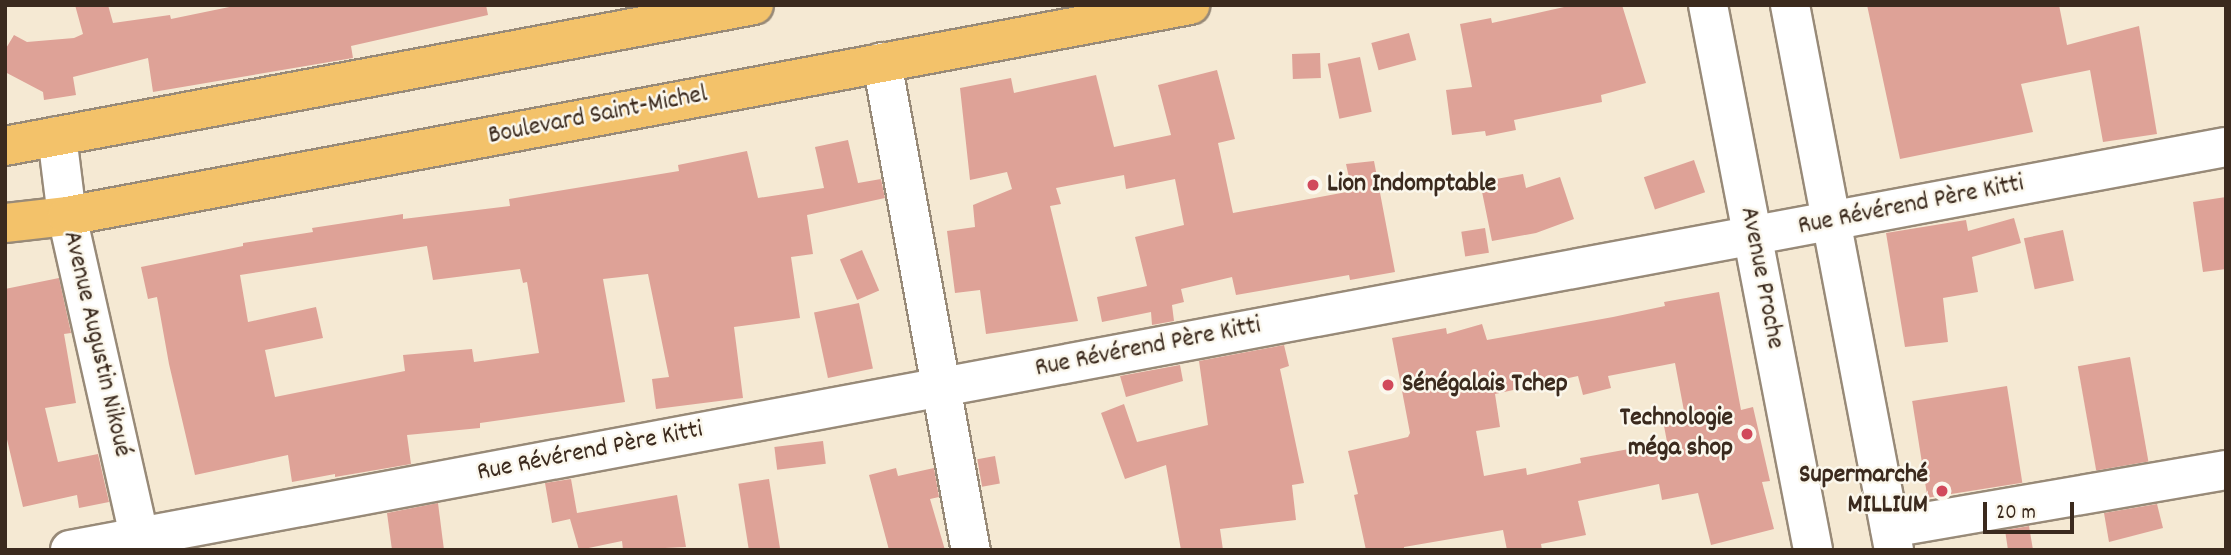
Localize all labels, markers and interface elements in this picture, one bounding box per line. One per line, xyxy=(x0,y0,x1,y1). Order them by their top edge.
street label: Boulevard Saint-Michel xyxy=(486,79,710,153)
place label: Lion Indomptable xyxy=(1327,169,1496,201)
street label: Rue Révérend Père Kitti xyxy=(1796,169,2026,243)
marker: Lion Indomptable xyxy=(1305,177,1321,193)
street label: Avenue Proche xyxy=(1732,204,1790,352)
street label: Avenue Augustin Nikoué xyxy=(55,228,137,460)
street label: Rue Révérend Père Kitti xyxy=(1033,311,1263,385)
place label: Sénégalais Tchep xyxy=(1402,369,1568,401)
marker: Sénégalais Tchep xyxy=(1380,377,1396,393)
place label: Technologie méga shop xyxy=(1620,403,1733,464)
street label: Rue Révérend Père Kitti xyxy=(475,415,705,489)
marker: Technologie méga shop xyxy=(1739,426,1755,442)
place label: Supermarché MILLIUM xyxy=(1799,460,1928,522)
marker: Supermarché MILLIUM xyxy=(1934,483,1950,499)
scale bar xyxy=(1986,489,2077,532)
text: 20 m xyxy=(1996,499,2036,529)

